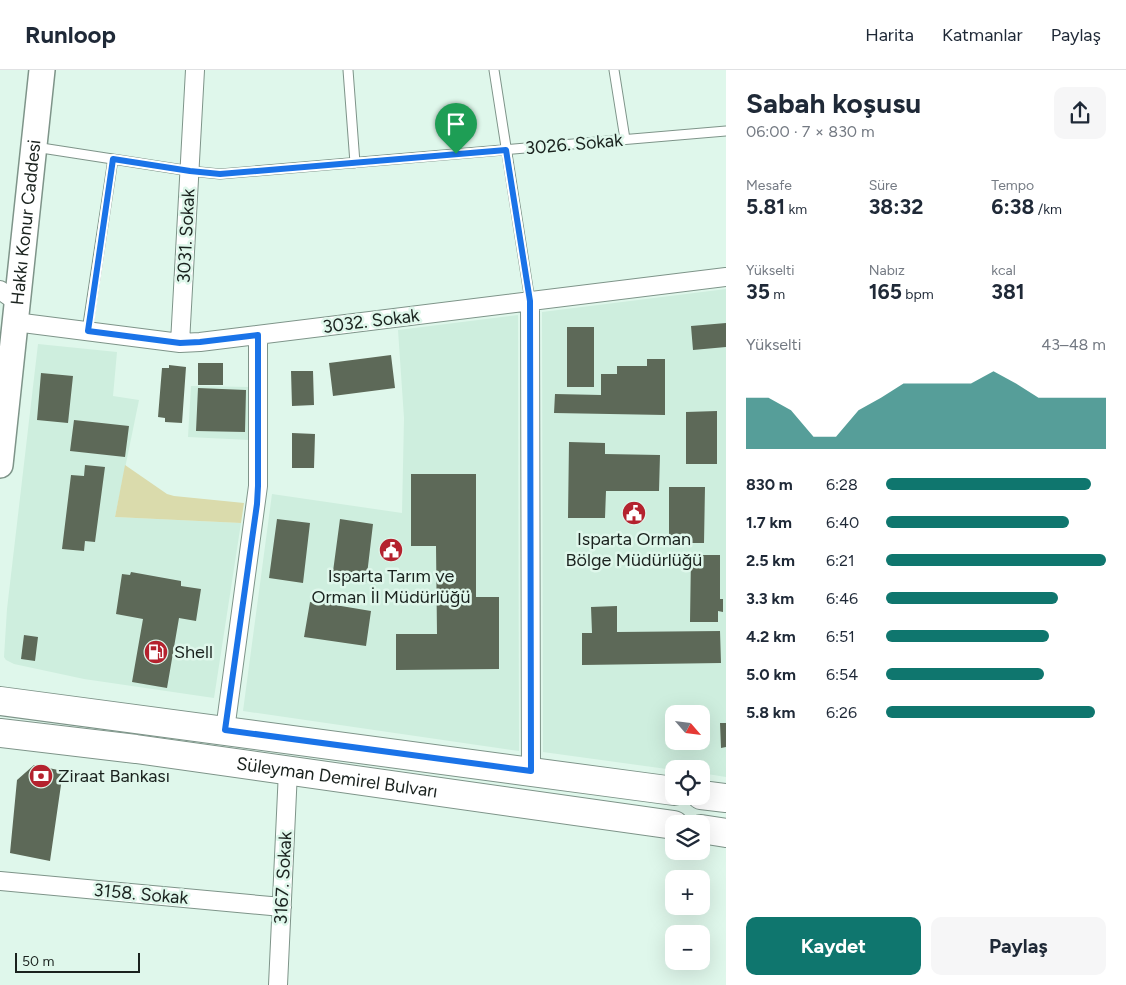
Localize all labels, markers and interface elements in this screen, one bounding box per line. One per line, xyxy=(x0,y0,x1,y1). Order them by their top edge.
text: Runloop xyxy=(25,20,116,49)
text: Harita xyxy=(865,24,914,46)
text: Katmanlar xyxy=(942,24,1023,46)
text: Paylaş xyxy=(1051,24,1101,46)
text: Sabah koşusu xyxy=(746,86,921,120)
button: share xyxy=(1054,87,1106,139)
pin xyxy=(435,103,477,154)
icon: arrive xyxy=(442,110,470,138)
text: 06:00 · 7 × 830 m xyxy=(746,122,875,141)
street label: 3026. Sokak xyxy=(524,129,624,159)
street label: Hakkı Konur Caddesi xyxy=(6,138,46,306)
text: Mesafe xyxy=(746,177,792,194)
text: Süre xyxy=(869,177,897,194)
text: Tempo xyxy=(991,177,1034,194)
street label: 3031. Sokak xyxy=(173,188,199,284)
text: 5.81 xyxy=(746,194,785,219)
text: 38:32 xyxy=(869,194,923,219)
text: 6:38 xyxy=(991,194,1034,219)
text: km xyxy=(785,201,807,218)
text: /km xyxy=(1034,201,1062,218)
text: Yükselti xyxy=(746,262,794,279)
text: Nabız xyxy=(869,262,905,279)
text: kcal xyxy=(991,262,1016,279)
text: 35 xyxy=(746,279,770,304)
text: 165 xyxy=(869,279,902,304)
text: 381 xyxy=(991,279,1025,304)
text: m xyxy=(770,286,785,303)
text: bpm xyxy=(902,286,934,303)
street label: 3032. Sokak xyxy=(321,304,421,338)
text: Yükselti xyxy=(746,335,801,354)
text: 43–48 m xyxy=(1041,335,1106,354)
text: 830 m xyxy=(746,475,793,494)
text: 6:28 xyxy=(826,475,858,494)
public building icon: Isparta Orman Bölge Müdürlüğü xyxy=(621,500,647,526)
text: 1.7 km xyxy=(746,513,792,532)
text: 6:40 xyxy=(826,513,859,532)
place label: Isparta Orman Bölge Müdürlüğü xyxy=(566,528,702,571)
public building icon: Isparta Tarım ve Orman İl Müdürlüğü xyxy=(378,537,404,563)
text: 2.5 km xyxy=(746,551,795,570)
text: 6:21 xyxy=(826,551,855,570)
place label: Isparta Tarım ve Orman İl Müdürlüğü xyxy=(312,565,470,608)
text: 3.3 km xyxy=(746,589,794,608)
text: 6:46 xyxy=(826,589,858,608)
text: 4.2 km xyxy=(746,627,796,646)
text: 6:51 xyxy=(826,627,855,646)
fuel station icon: Shell xyxy=(143,639,169,665)
place label: Shell xyxy=(174,641,213,663)
text: 5.0 km xyxy=(746,665,796,684)
text: 6:54 xyxy=(826,665,858,684)
text: 5.8 km xyxy=(746,703,795,722)
text: 6:26 xyxy=(826,703,857,722)
north arrow xyxy=(665,705,710,750)
map controls xyxy=(665,705,710,970)
street label: Süleyman Demirel Bulvarı xyxy=(235,752,439,802)
button: locate xyxy=(665,760,710,805)
bank icon: Ziraat Bankası xyxy=(28,763,54,789)
place label: Ziraat Bankası xyxy=(58,765,170,787)
button: layers xyxy=(665,815,710,860)
street label: 3167. Sokak xyxy=(270,831,296,925)
button: + xyxy=(665,870,710,915)
street label: 3158. Sokak xyxy=(93,879,189,909)
button: Kaydet xyxy=(746,917,921,975)
button: Paylaş xyxy=(931,917,1106,975)
button: − xyxy=(665,925,710,970)
scale bar xyxy=(15,950,140,973)
text: 50 m xyxy=(22,953,54,970)

